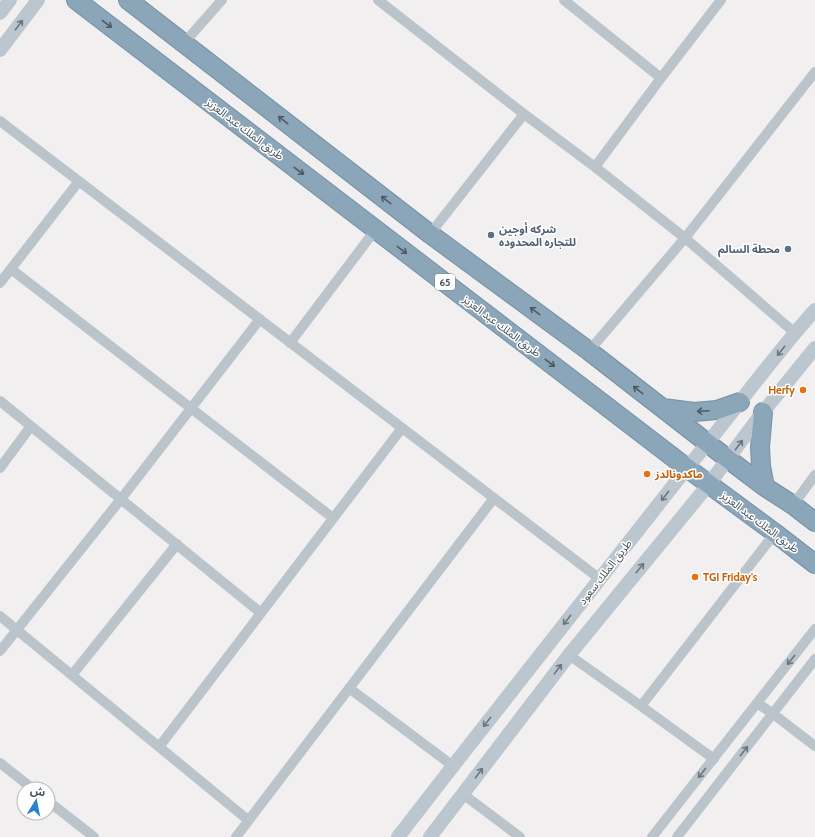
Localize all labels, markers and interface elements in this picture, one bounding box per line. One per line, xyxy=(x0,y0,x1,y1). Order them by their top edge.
one-way arrow xyxy=(15,19,23,30)
one-way arrow xyxy=(101,19,112,28)
street label: طريق الملك عبد العزيز xyxy=(202,94,287,163)
one-way arrow xyxy=(277,116,288,124)
one-way arrow xyxy=(294,166,305,175)
one-way arrow xyxy=(380,195,391,204)
place label: شركه أوجين للتجاره المحدوده xyxy=(499,222,576,249)
marker: شركه أوجين للتجاره المحدوده xyxy=(486,230,496,240)
place label: محطة السالم xyxy=(718,242,780,258)
marker: محطة السالم xyxy=(783,244,793,254)
one-way arrow xyxy=(397,245,408,254)
road number: 65 xyxy=(435,274,455,290)
street label: طريق الملك عبد العزيز xyxy=(459,291,544,360)
one-way arrow xyxy=(529,307,540,315)
one-way arrow xyxy=(777,345,785,356)
one-way arrow xyxy=(545,358,556,367)
place label: Herfy xyxy=(768,383,795,397)
one-way arrow xyxy=(633,385,644,394)
marker: Herfy xyxy=(798,385,808,395)
one-way arrow xyxy=(697,407,710,415)
one-way arrow xyxy=(734,440,743,451)
place label: ماكدونالدز xyxy=(654,467,703,481)
marker: ماكدونالدز xyxy=(642,469,652,479)
street label: طريق الملك عبد العزيز xyxy=(717,487,802,556)
one-way arrow xyxy=(661,490,669,501)
street label: طريق الملك سعود xyxy=(575,537,635,607)
one-way arrow xyxy=(636,563,644,574)
place label: TGI Friday's xyxy=(703,570,758,584)
marker: TGI Friday's xyxy=(690,572,700,582)
one-way arrow xyxy=(563,615,572,626)
one-way arrow xyxy=(787,655,795,666)
one-way arrow xyxy=(554,664,562,675)
one-way arrow xyxy=(482,717,491,728)
one-way arrow xyxy=(739,745,748,756)
one-way arrow xyxy=(475,767,483,778)
one-way arrow xyxy=(698,768,706,779)
north arrow xyxy=(16,781,56,821)
text: ش xyxy=(29,783,46,799)

